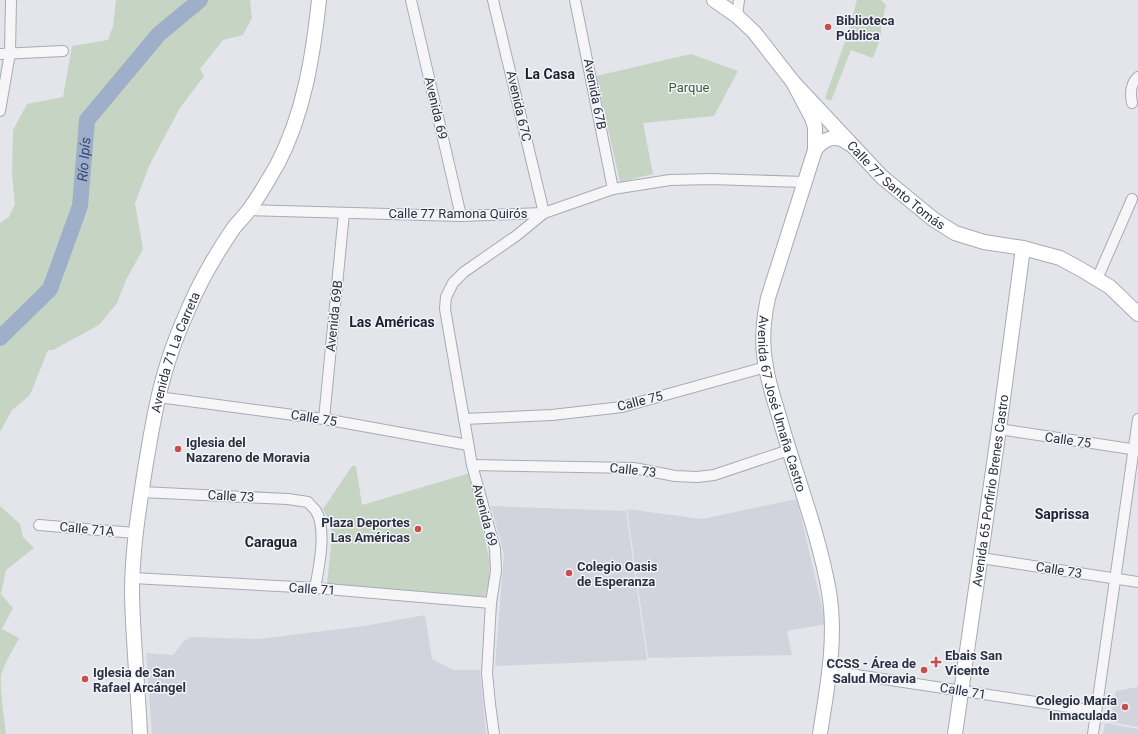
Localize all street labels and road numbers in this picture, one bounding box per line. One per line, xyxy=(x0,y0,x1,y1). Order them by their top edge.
street label: Avenida 67B xyxy=(581,57,609,131)
street label: Avenida 67C xyxy=(504,69,534,143)
street label: Avenida 69 xyxy=(422,75,450,141)
street label: Calle 77 Santo Tomás xyxy=(844,138,948,232)
street label: Calle 77 Ramona Quirós xyxy=(389,206,528,221)
street label: Avenida 69B xyxy=(323,279,345,353)
street label: Avenida 71 La Carreta xyxy=(148,289,203,414)
street label: Avenida 67 José Umaña Castro xyxy=(756,315,810,494)
street label: Calle 75 xyxy=(616,388,664,414)
street label: Avenida 65 Porfirio Brenes Castro xyxy=(969,393,1011,588)
street label: Calle 75 xyxy=(290,407,338,429)
street label: Calle 75 xyxy=(1044,429,1092,451)
street label: Calle 73 xyxy=(609,460,657,480)
street label: Avenida 69 xyxy=(469,482,501,548)
street label: Calle 73 xyxy=(207,487,255,505)
street label: Calle 71A xyxy=(59,519,116,539)
street label: Calle 73 xyxy=(1035,559,1083,581)
street label: Calle 71 xyxy=(288,580,336,598)
street label: Calle 71 xyxy=(939,680,987,702)

